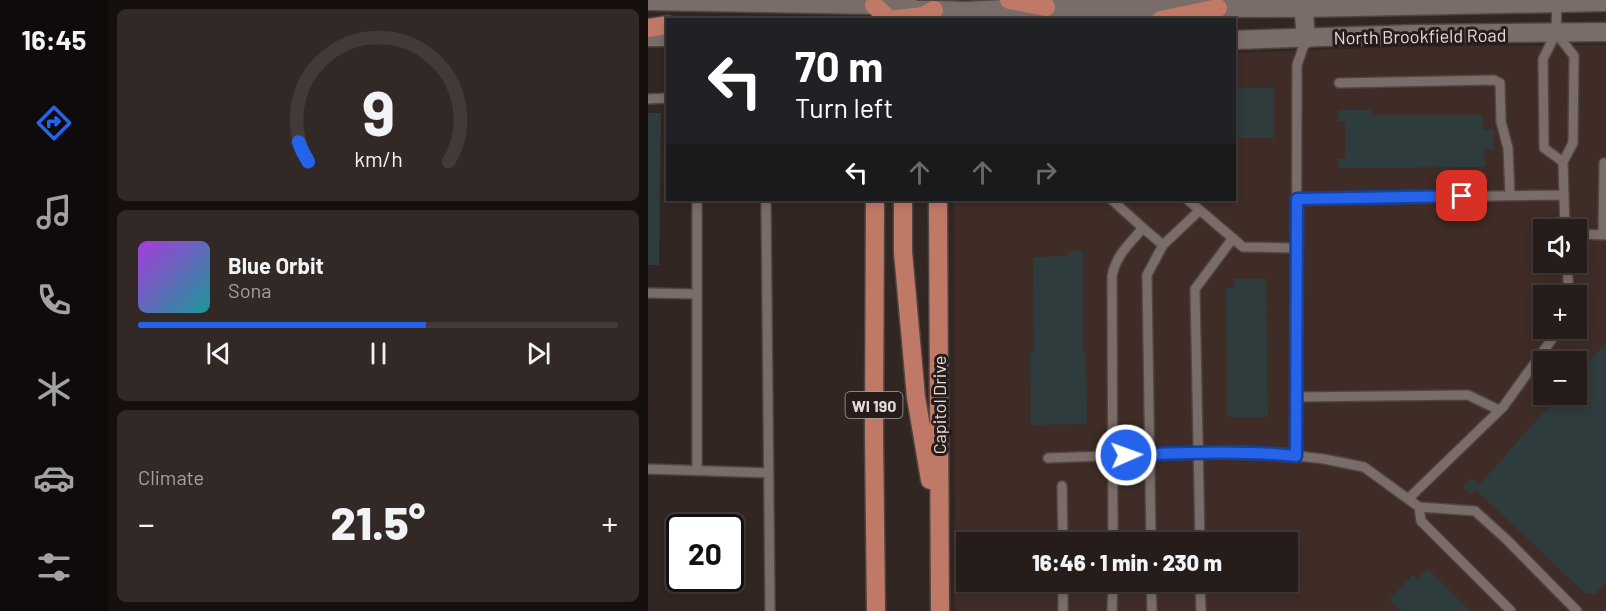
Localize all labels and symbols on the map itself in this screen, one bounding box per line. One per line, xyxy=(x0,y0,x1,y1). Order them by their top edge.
street label: North Brookfield Road xyxy=(1333,23,1507,49)
pin xyxy=(1436,170,1487,221)
street label: Capitol Drive xyxy=(928,356,950,454)
road number: WI 190 xyxy=(846,392,902,418)
position arrow xyxy=(1094,423,1158,487)
speed limit sign: 20 xyxy=(666,514,744,592)

